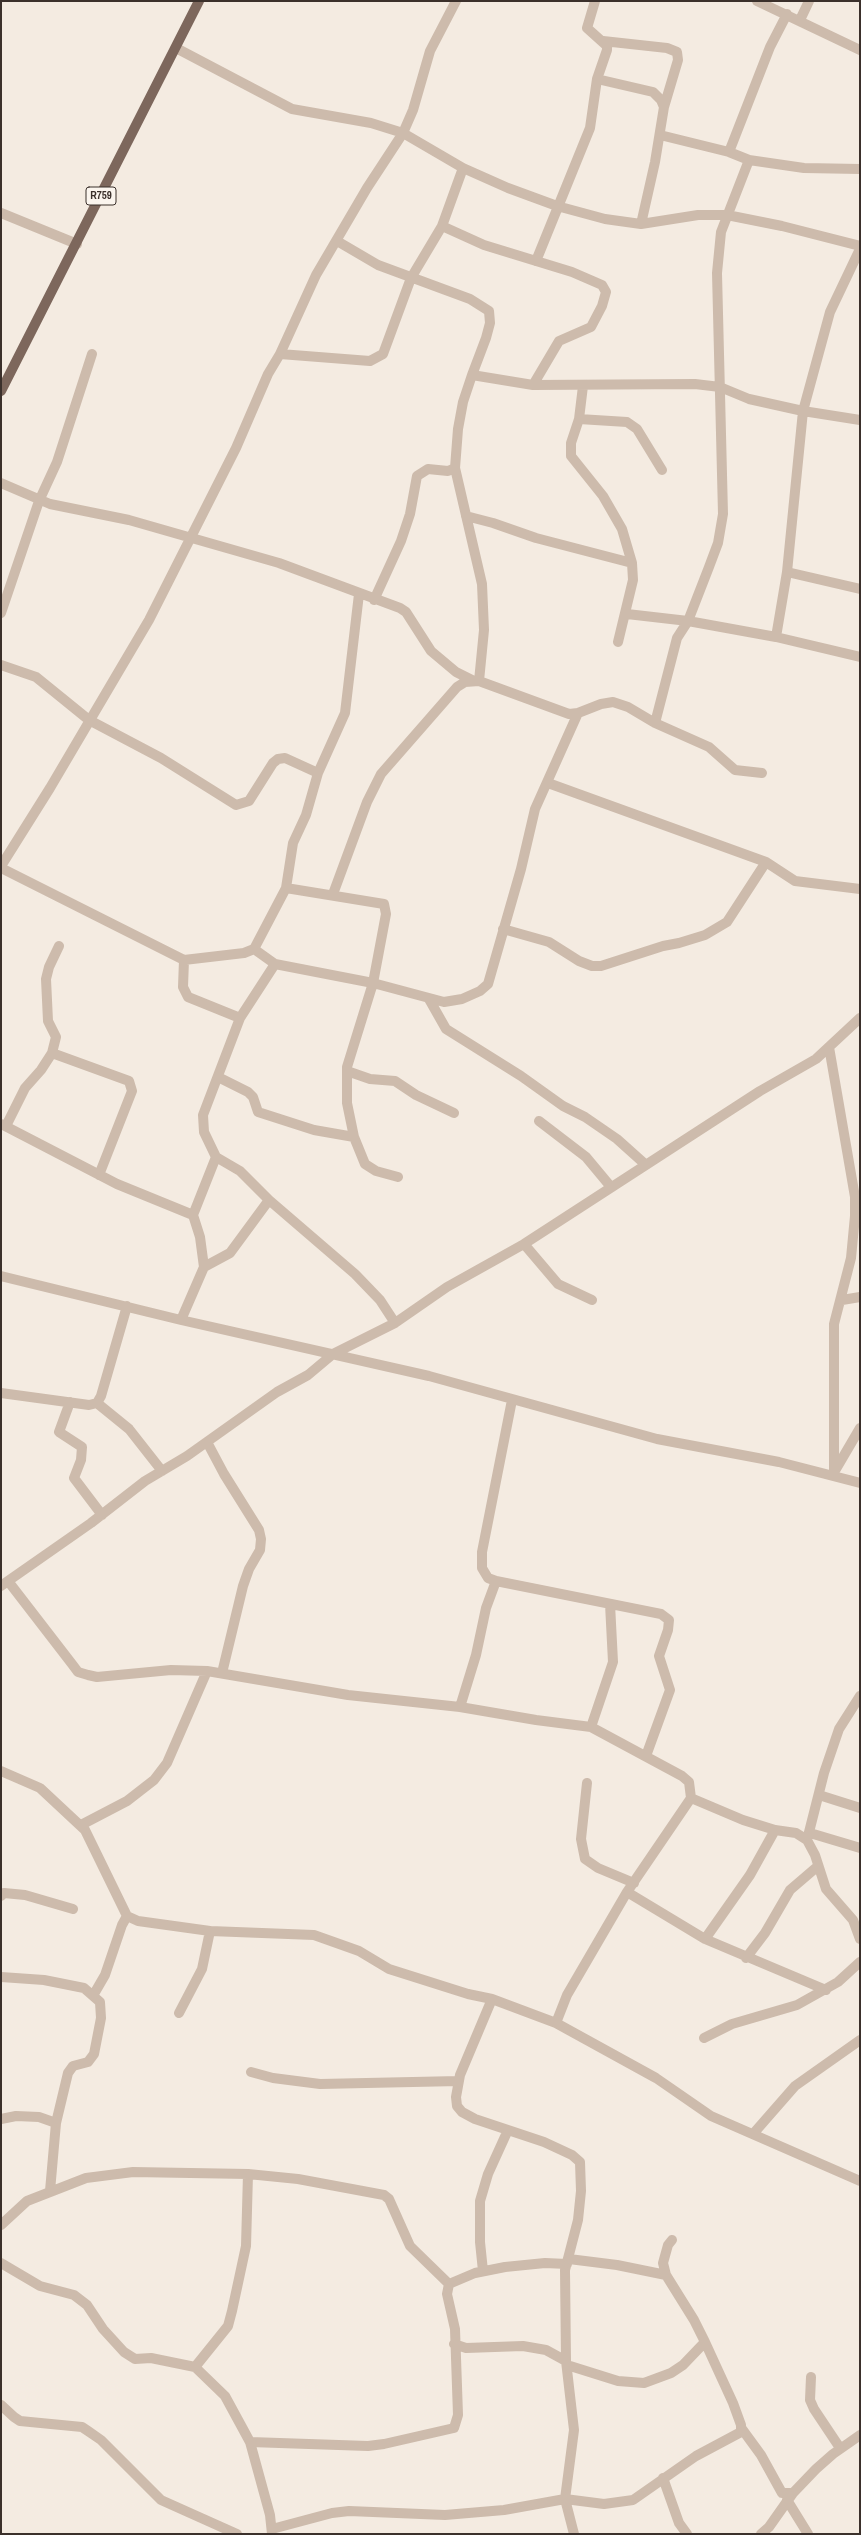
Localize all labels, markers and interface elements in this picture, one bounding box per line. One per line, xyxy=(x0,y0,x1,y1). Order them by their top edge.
road number: R759 xyxy=(86,187,116,205)

